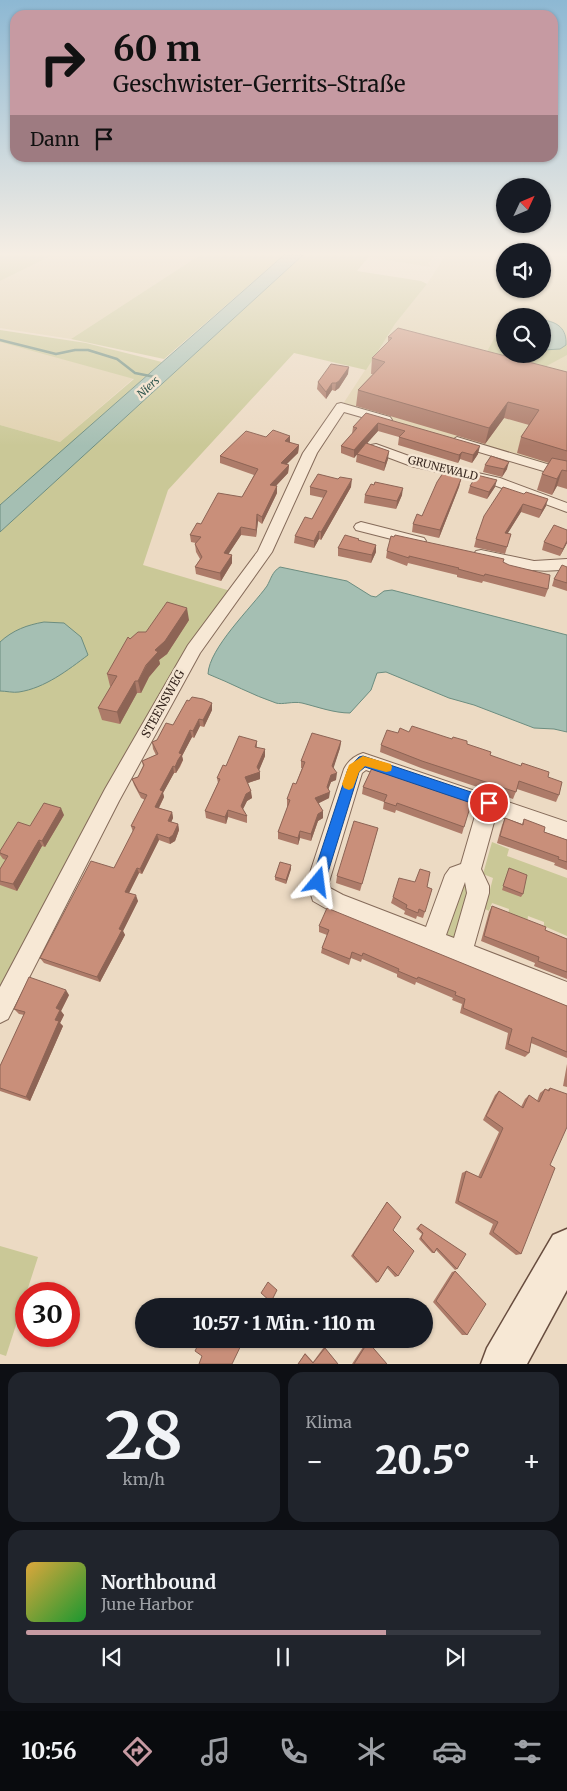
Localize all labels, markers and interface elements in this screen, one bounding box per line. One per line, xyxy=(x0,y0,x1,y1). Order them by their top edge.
text: 60 m xyxy=(113,27,201,71)
icon: right xyxy=(30,30,95,95)
text: Geschwister-Gerrits-Straße xyxy=(113,70,406,98)
icon: arrive xyxy=(90,125,118,153)
text: Dann xyxy=(30,127,80,151)
north arrow xyxy=(496,178,551,232)
map controls xyxy=(496,178,551,363)
button: sound xyxy=(496,243,551,298)
button: search xyxy=(496,308,551,363)
water label: Niers xyxy=(134,373,162,401)
street label: GRUNEWALD xyxy=(407,453,479,483)
street label: STEENSWEG xyxy=(138,667,188,740)
pin xyxy=(468,782,510,824)
icon: arrive xyxy=(475,789,503,817)
position arrow xyxy=(291,855,343,907)
speed limit sign: 30 xyxy=(15,1282,80,1347)
text: 10:57 · 1 Min. · 110 m xyxy=(193,1311,375,1335)
text: 28 xyxy=(105,1395,183,1477)
text: Klima xyxy=(306,1412,352,1432)
text: 20.5° xyxy=(375,1437,471,1484)
text: − xyxy=(306,1443,324,1479)
text: + xyxy=(522,1443,541,1479)
text: km/h xyxy=(123,1469,165,1489)
text: Northbound xyxy=(101,1570,216,1594)
text: June Harbor xyxy=(101,1594,194,1614)
icon: previous xyxy=(98,1643,126,1671)
icon: pause xyxy=(269,1643,297,1671)
icon: next xyxy=(441,1643,469,1671)
icon: directions xyxy=(120,1734,155,1769)
icon: music xyxy=(198,1734,233,1769)
icon: phone xyxy=(276,1734,311,1769)
icon: climate xyxy=(354,1734,389,1769)
icon: car xyxy=(432,1734,467,1769)
icon: filters xyxy=(510,1734,545,1769)
text: 10:56 xyxy=(22,1737,77,1765)

